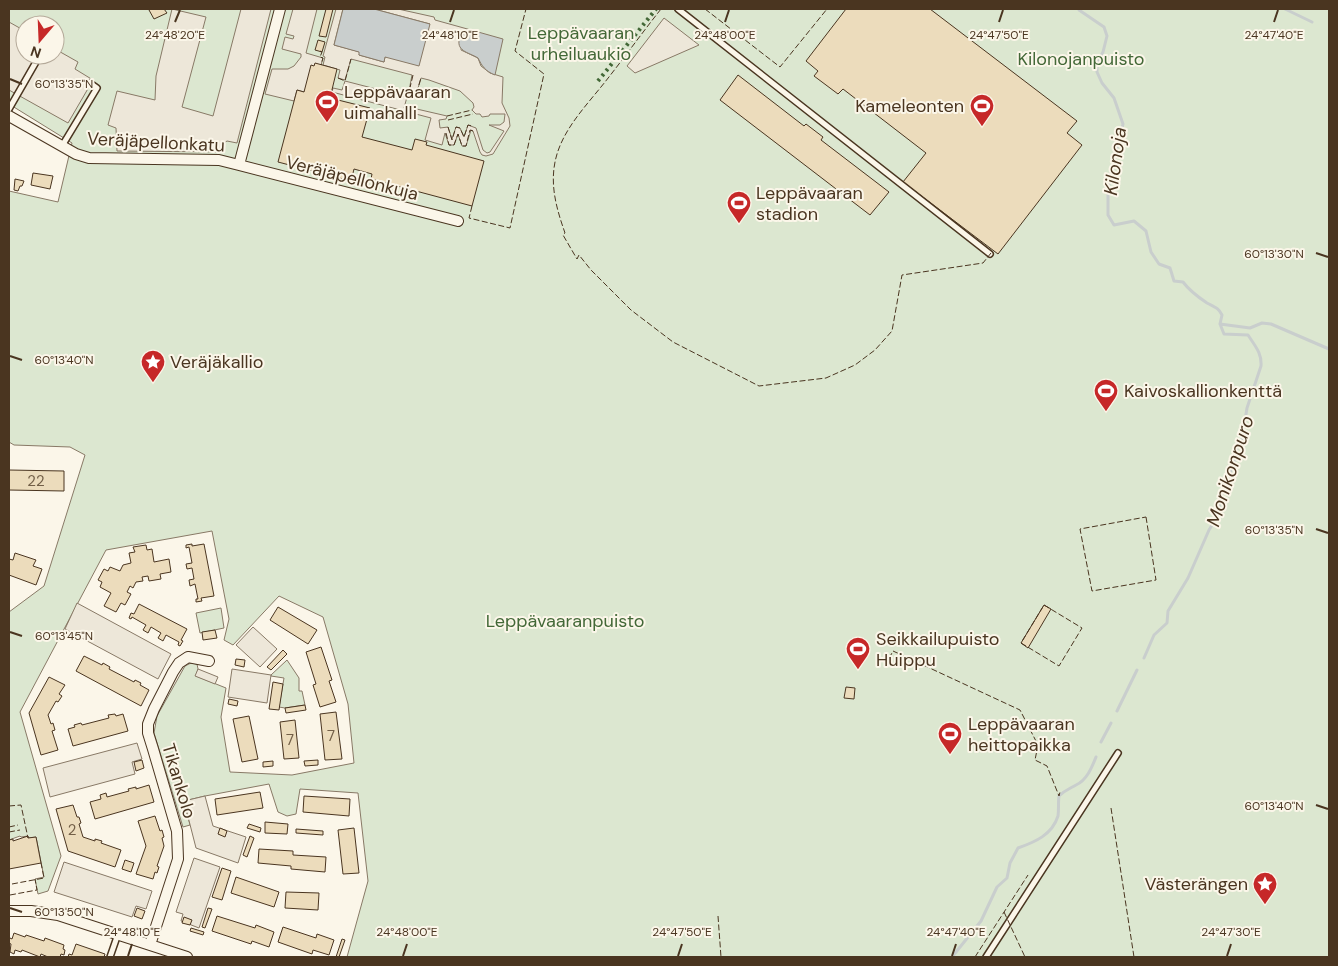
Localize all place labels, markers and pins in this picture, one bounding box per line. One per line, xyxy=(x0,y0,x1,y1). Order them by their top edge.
place label: Leppävaaran uimahalli xyxy=(344,80,451,125)
sports icon: Leppävaaran uimahalli xyxy=(314,89,340,123)
sports icon: Kameleonten xyxy=(969,93,995,127)
place label: Kameleonten xyxy=(855,94,964,118)
place label: Leppävaaran stadion xyxy=(756,181,863,226)
sports icon: Leppävaaran stadion xyxy=(726,190,752,224)
place icon: Veräjäkallio xyxy=(140,349,166,383)
place label: Veräjäkallio xyxy=(170,350,264,374)
sports icon: Kaivoskallionkenttä xyxy=(1093,378,1119,412)
place label: Kaivoskallionkenttä xyxy=(1124,379,1282,403)
place label: Seikkailupuisto Huippu xyxy=(876,627,1000,672)
sports icon: Seikkailupuisto Huippu xyxy=(845,636,871,670)
place label: Leppävaaran heittopaikka xyxy=(968,712,1075,757)
sports icon: Leppävaaran heittopaikka xyxy=(937,721,963,755)
place icon: Västerängen xyxy=(1252,871,1278,905)
place label: Västerängen xyxy=(1144,872,1248,896)

